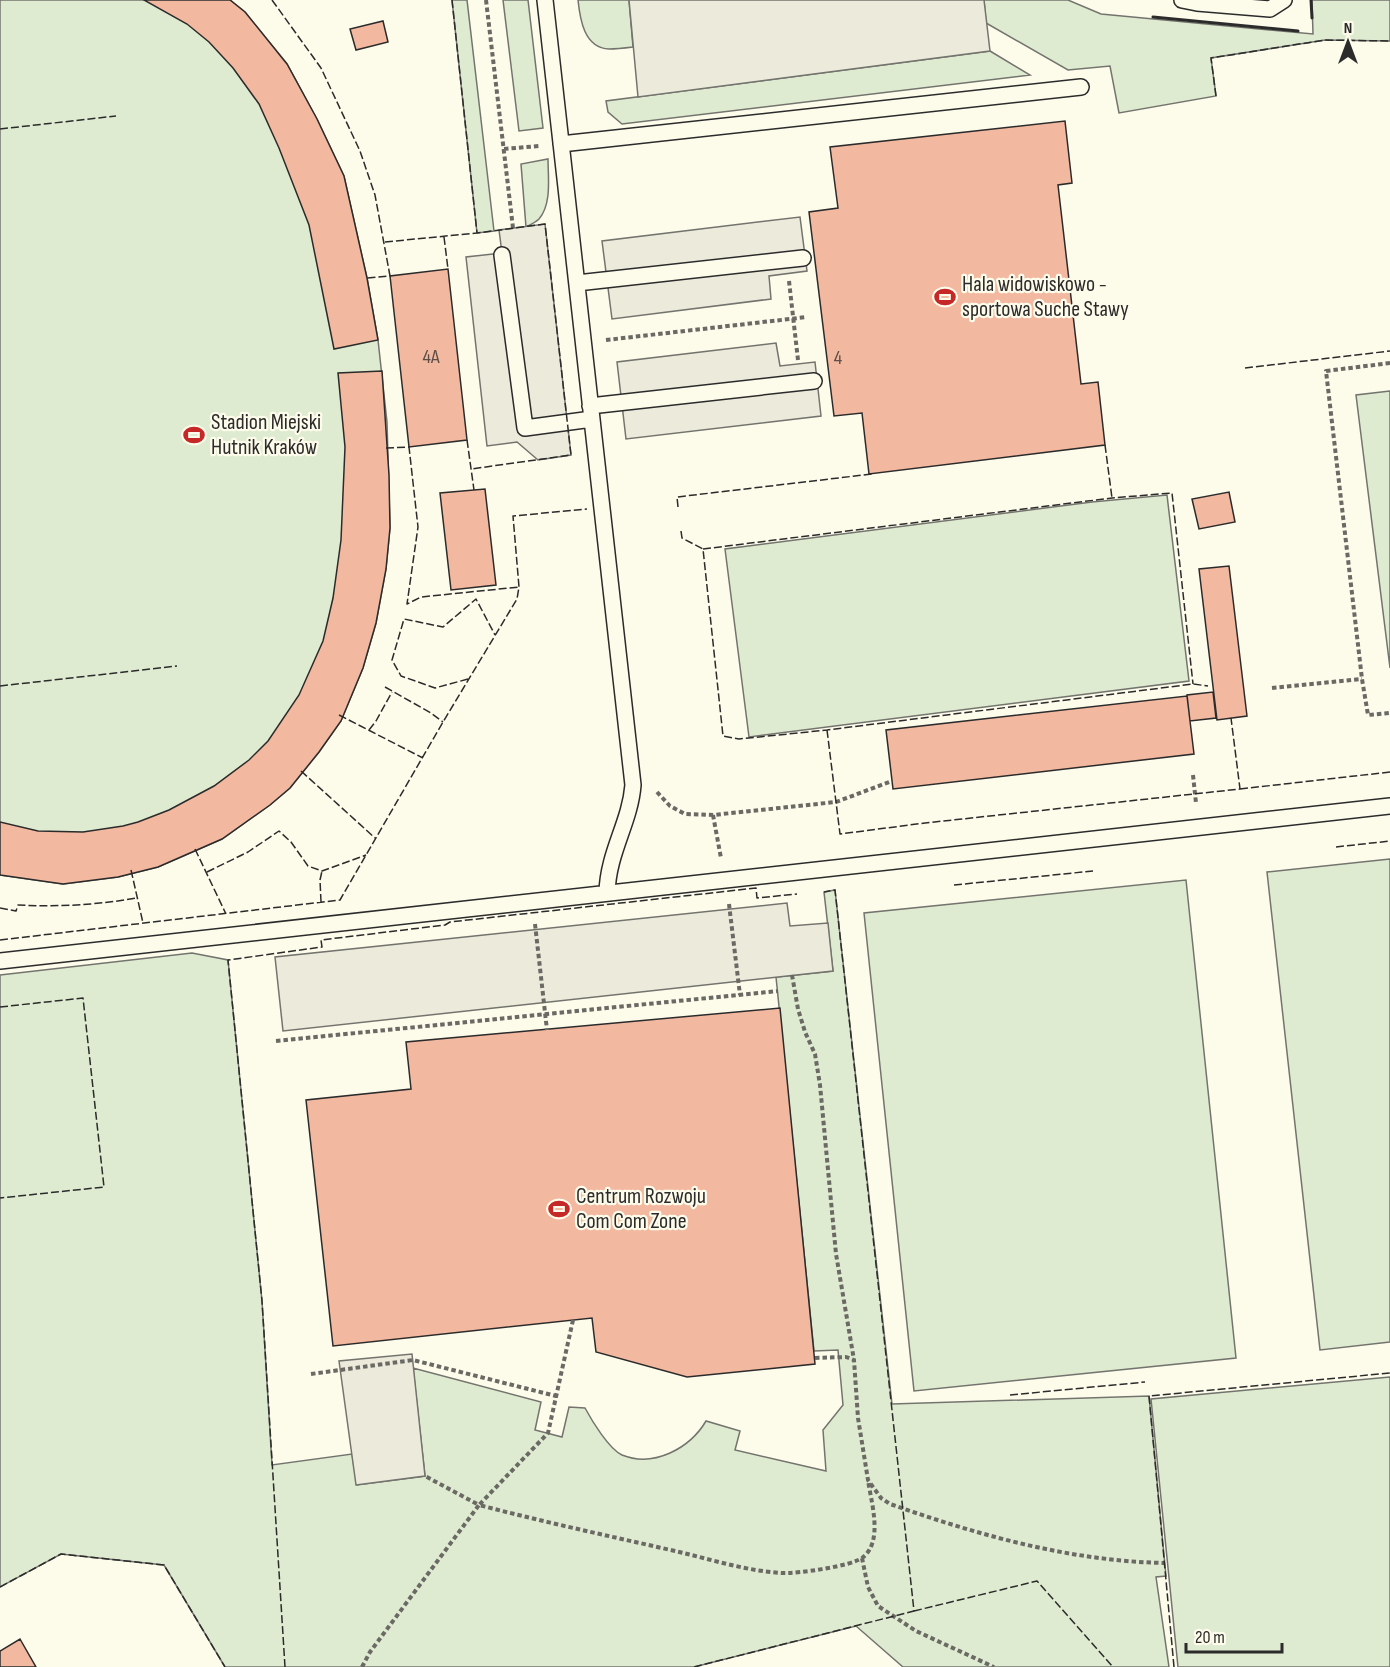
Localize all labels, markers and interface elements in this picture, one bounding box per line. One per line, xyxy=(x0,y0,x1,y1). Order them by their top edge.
north arrow xyxy=(1318,12,1378,72)
text: N xyxy=(1344,19,1352,38)
place label: Hala widowiskowo - sportowa Suche Stawy xyxy=(962,271,1129,323)
sports icon: Hala widowiskowo - sportowa Suche Stawy xyxy=(933,285,957,309)
house number: 4A xyxy=(423,345,440,369)
house number: 4 xyxy=(834,346,842,370)
place label: Stadion Miejski Hutnik Kraków xyxy=(211,409,321,461)
sports icon: Stadion Miejski Hutnik Kraków xyxy=(182,423,206,447)
place label: Centrum Rozwoju Com Com Zone xyxy=(576,1183,706,1235)
sports icon: Centrum Rozwoju Com Com Zone xyxy=(547,1197,571,1221)
scale bar xyxy=(1186,1616,1282,1654)
text: 20 m xyxy=(1195,1627,1225,1648)

